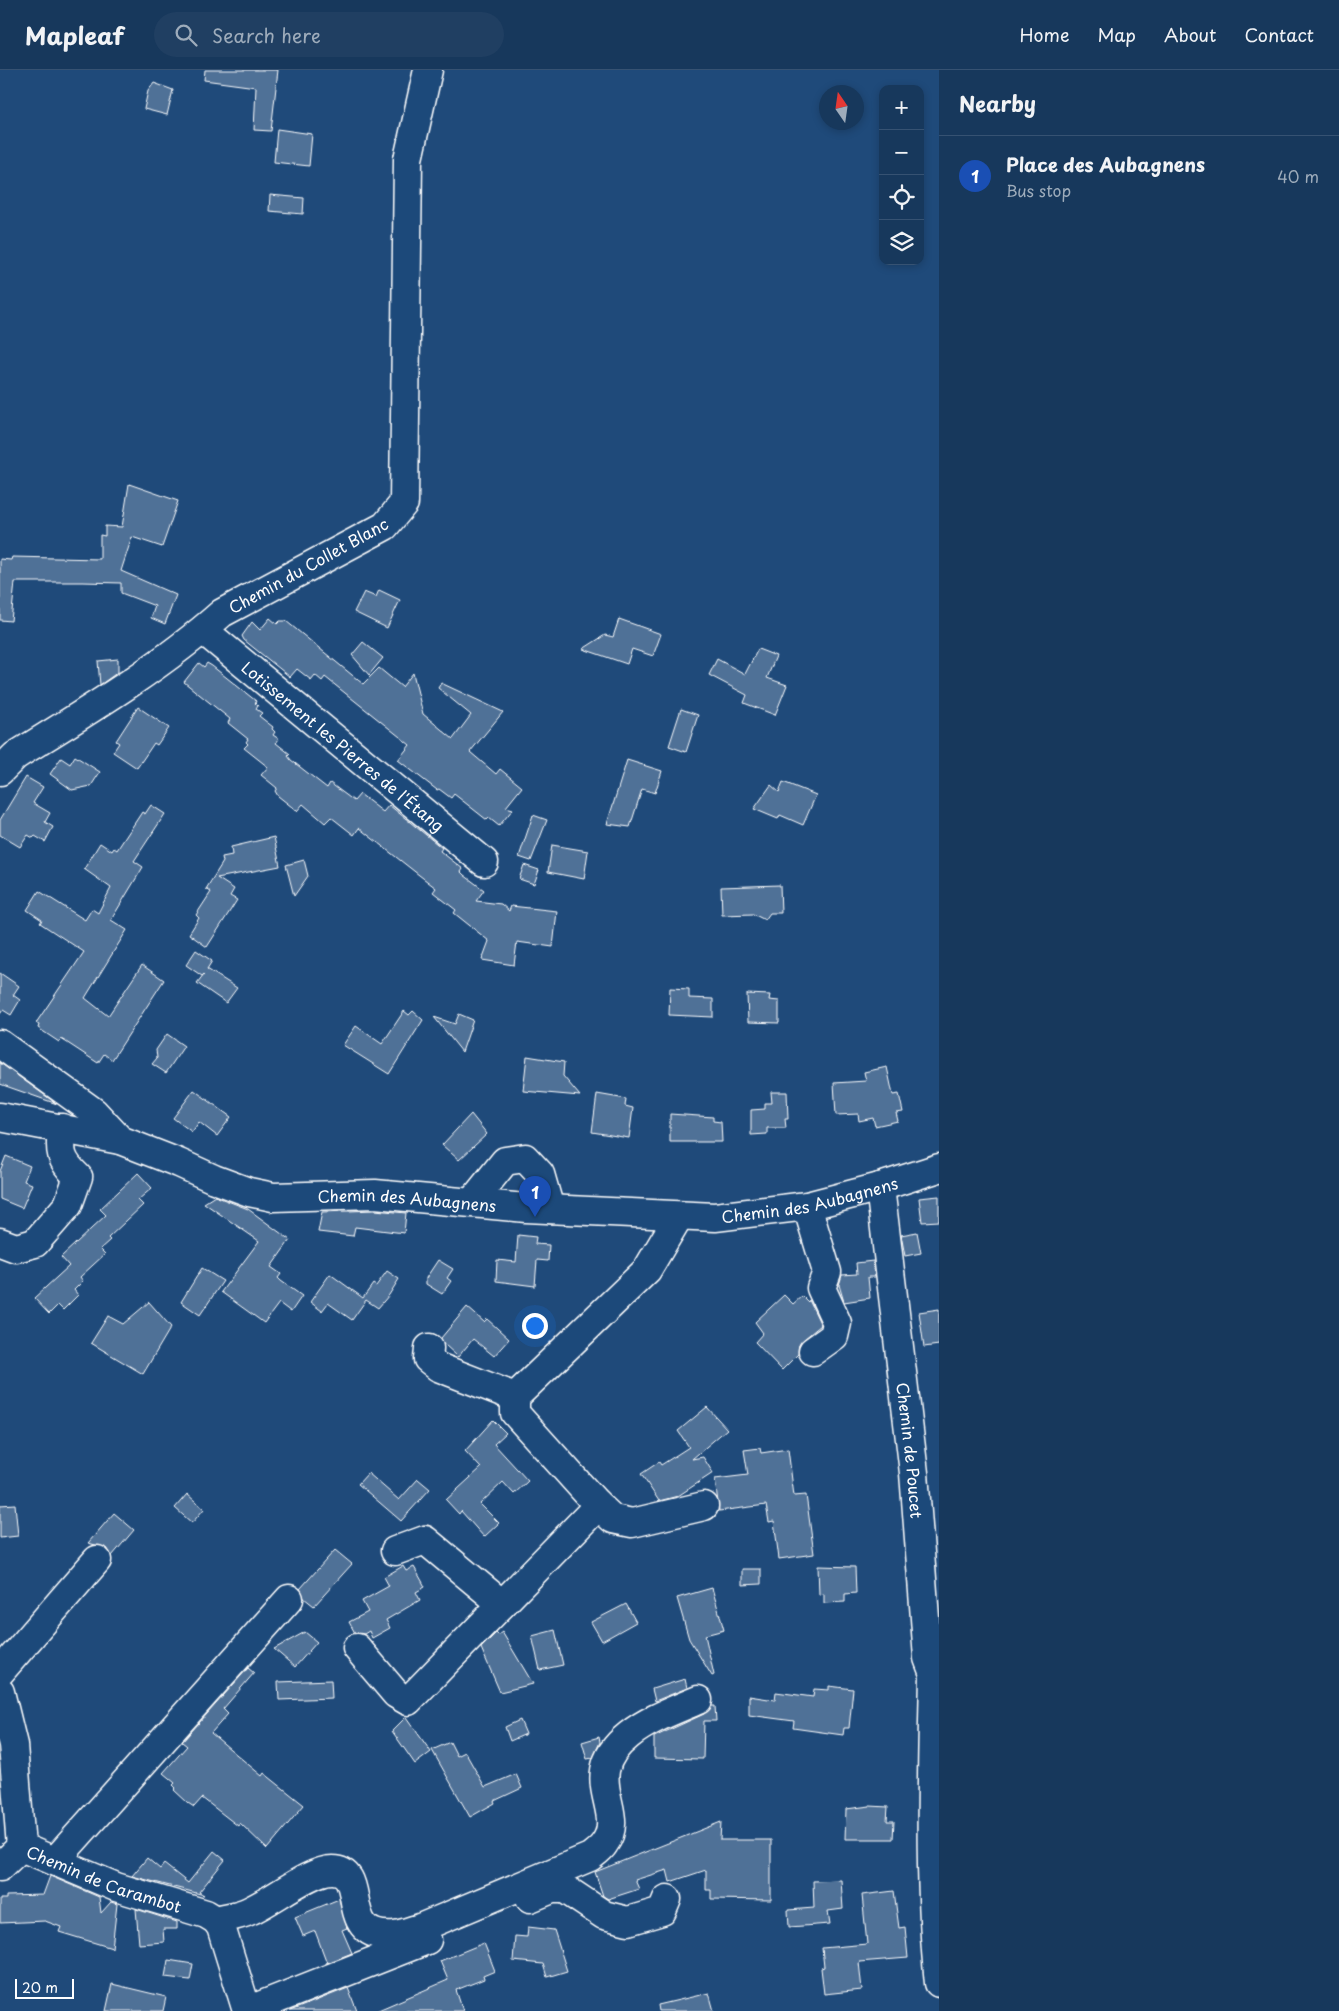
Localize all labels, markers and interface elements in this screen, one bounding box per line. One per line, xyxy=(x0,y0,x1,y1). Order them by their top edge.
search box xyxy=(154,12,504,57)
text: Mapleaf xyxy=(25,17,124,53)
icon: search xyxy=(172,21,200,49)
text: Search here xyxy=(212,21,321,49)
text: Home xyxy=(1019,21,1069,48)
text: Map xyxy=(1097,21,1136,48)
text: About xyxy=(1164,21,1216,48)
text: Contact xyxy=(1244,21,1314,48)
north arrow xyxy=(819,85,864,130)
map controls xyxy=(879,85,924,265)
button: + xyxy=(879,85,924,130)
text: Nearby xyxy=(959,87,1036,119)
button: − xyxy=(879,130,924,175)
text: Place des Aubagnens xyxy=(1006,150,1205,178)
text: 1 xyxy=(971,164,979,188)
text: 40 m xyxy=(1277,164,1319,188)
button: locate xyxy=(879,175,924,220)
text: Bus stop xyxy=(1006,178,1071,202)
button: layers xyxy=(879,220,924,265)
street label: Chemin du Collet Blanc xyxy=(224,511,392,619)
street label: Lotissement les Pierres de l'Étang xyxy=(237,655,450,837)
street label: Chemin des Aubagnens xyxy=(720,1170,901,1228)
pin: 1 xyxy=(519,1176,551,1217)
street label: Chemin des Aubagnens xyxy=(317,1182,497,1217)
your location xyxy=(522,1313,548,1339)
street label: Chemin de Poucet xyxy=(891,1381,929,1519)
street label: Chemin de Carambot xyxy=(23,1839,185,1918)
scale bar xyxy=(15,1976,74,1999)
text: 20 m xyxy=(22,1977,58,1998)

